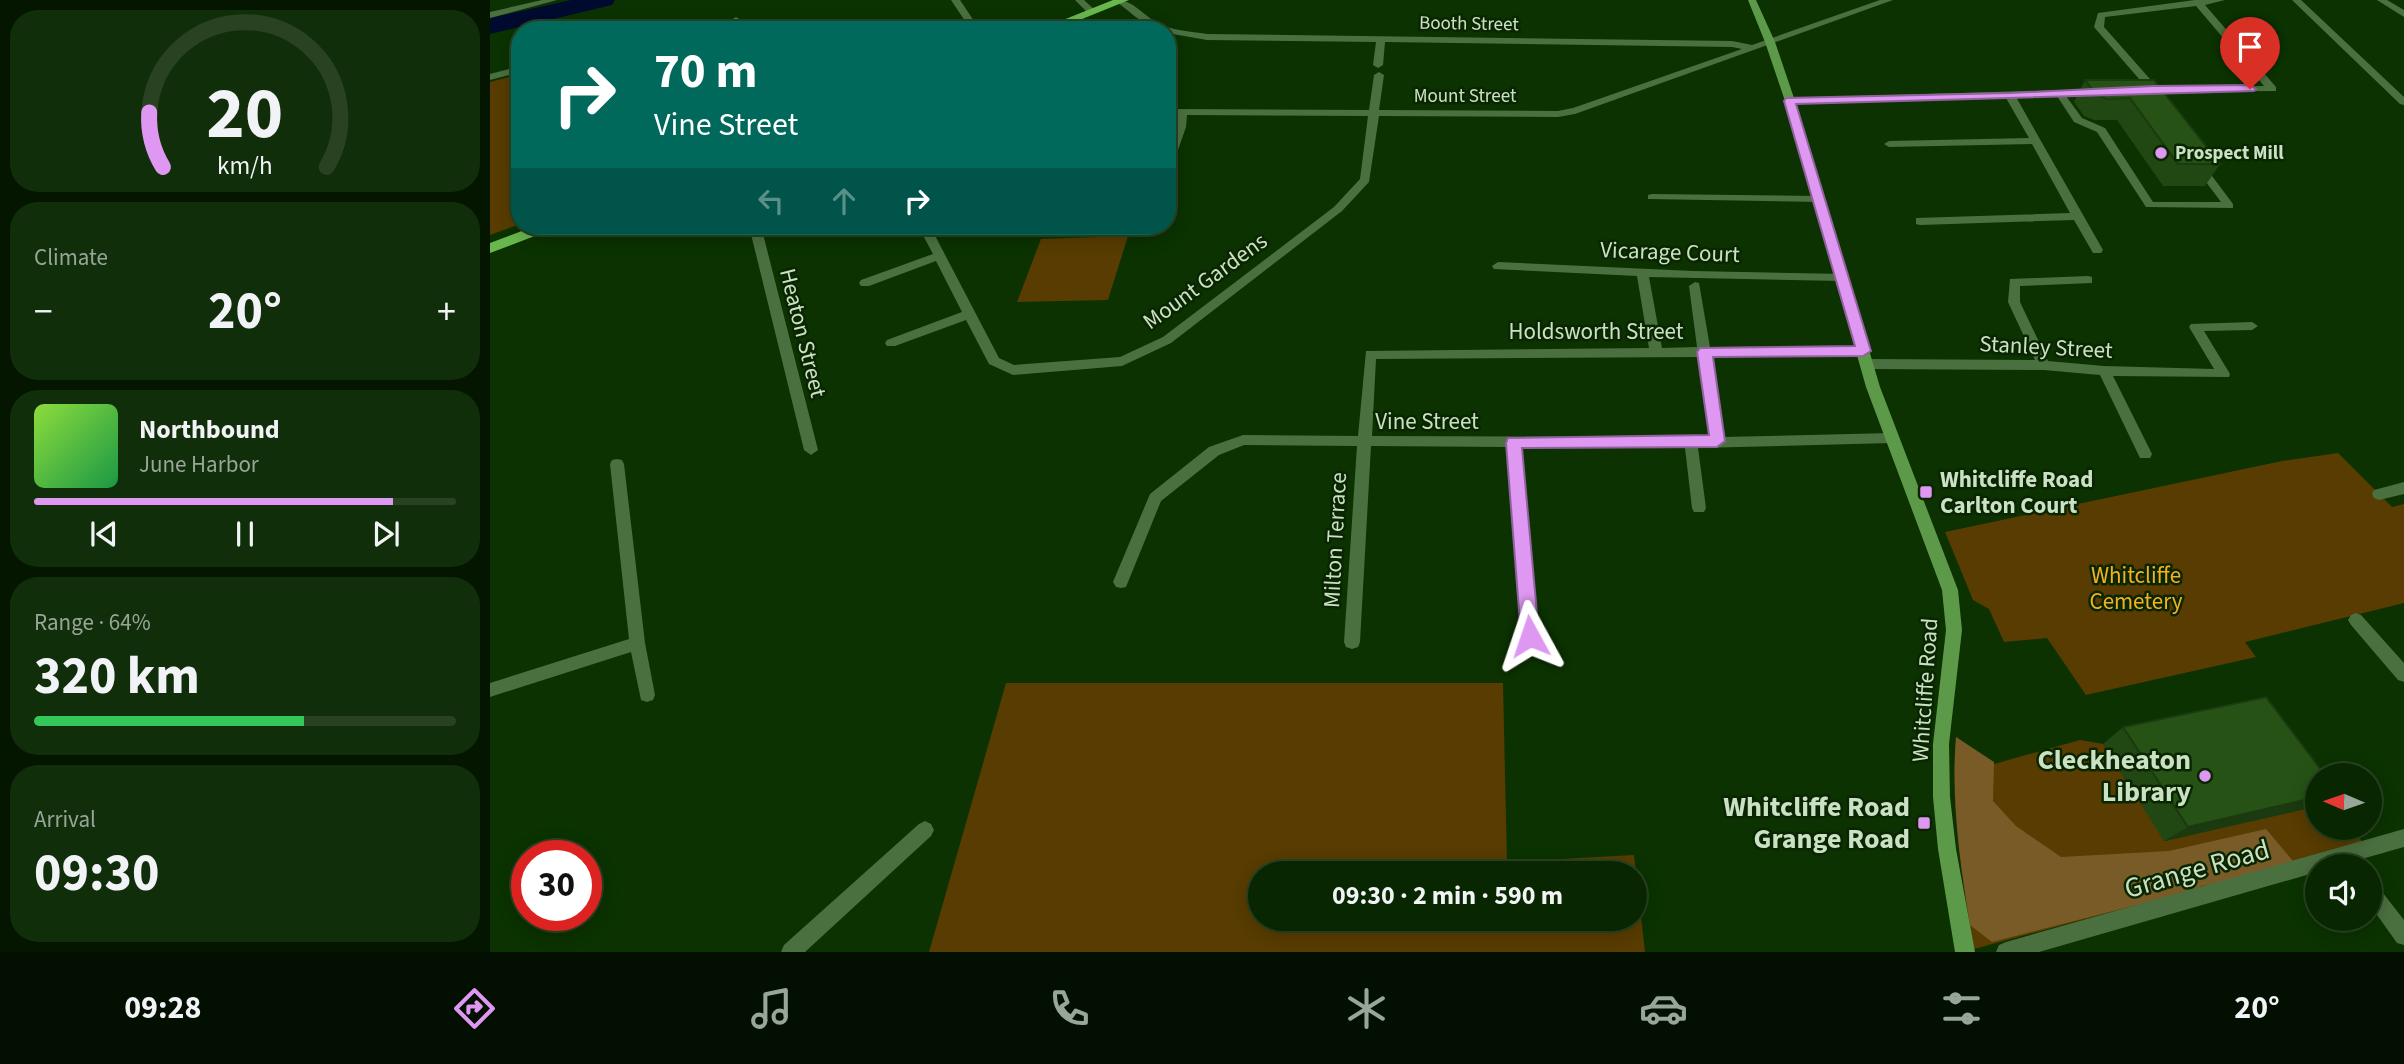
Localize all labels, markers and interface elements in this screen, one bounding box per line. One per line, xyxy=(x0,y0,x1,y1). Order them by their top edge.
street label: Booth Street xyxy=(1419,10,1520,38)
pin xyxy=(2220,17,2280,89)
icon: arrive xyxy=(2231,28,2269,66)
text: 70 m xyxy=(654,37,758,107)
icon: right xyxy=(539,49,630,140)
text: 20 xyxy=(207,62,283,166)
street label: Mount Street xyxy=(1414,83,1517,110)
text: Vine Street xyxy=(654,102,798,148)
place label: Prospect Mill xyxy=(2175,140,2284,167)
marker: Prospect Mill xyxy=(2153,145,2169,161)
text: km/h xyxy=(217,148,273,184)
icon: left xyxy=(752,182,790,220)
icon: ahead xyxy=(825,182,863,220)
icon: right xyxy=(898,182,936,220)
street label: Mount Gardens xyxy=(1136,225,1274,337)
street label: Vicarage Court xyxy=(1600,233,1741,271)
text: Climate xyxy=(34,241,108,274)
street label: Heaton Street xyxy=(771,265,835,401)
text: 20° xyxy=(208,275,282,349)
text: − xyxy=(34,285,53,339)
text: + xyxy=(437,285,456,339)
street label: Holdsworth Street xyxy=(1508,315,1684,348)
street label: Stanley Street xyxy=(1978,327,2114,367)
street label: Vine Street xyxy=(1375,405,1479,438)
text: Northbound xyxy=(139,411,280,448)
text: June Harbor xyxy=(139,448,259,481)
place label: Whitcliffe Road Carlton Court xyxy=(1940,463,2093,522)
street label: Milton Terrace xyxy=(1315,471,1355,609)
marker: Whitcliffe Road Carlton Court xyxy=(1918,484,1934,500)
icon: previous xyxy=(85,515,123,553)
icon: pause xyxy=(226,515,264,553)
icon: next xyxy=(367,515,405,553)
park label: Whitcliffe Cemetery xyxy=(2090,559,2183,618)
position arrow xyxy=(1493,599,1567,673)
text: Range · 64% xyxy=(34,606,151,639)
street label: Whitcliffe Road xyxy=(1904,617,1946,763)
text: 320 km xyxy=(34,640,200,714)
place label: Cleckheaton Library xyxy=(2038,740,2191,812)
north arrow xyxy=(2305,763,2382,840)
map controls xyxy=(2305,763,2382,931)
marker: Cleckheaton Library xyxy=(2197,768,2213,784)
place label: Whitcliffe Road Grange Road xyxy=(1723,787,1910,859)
text: Arrival xyxy=(34,803,96,836)
marker: Whitcliffe Road Grange Road xyxy=(1916,815,1932,831)
street label: Grange Road xyxy=(2120,829,2274,909)
text: 09:30 xyxy=(34,837,159,911)
speed limit sign: 30 xyxy=(511,840,602,931)
button: sound xyxy=(2305,854,2382,931)
text: 09:30 · 2 min · 590 m xyxy=(1332,877,1563,914)
icon: directions xyxy=(450,984,499,1033)
icon: music xyxy=(747,984,796,1033)
icon: phone xyxy=(1045,984,1094,1033)
icon: climate xyxy=(1342,984,1391,1033)
icon: car xyxy=(1639,984,1688,1033)
icon: filters xyxy=(1937,984,1986,1033)
text: 09:28 xyxy=(124,985,201,1031)
text: 20° xyxy=(2234,985,2280,1031)

